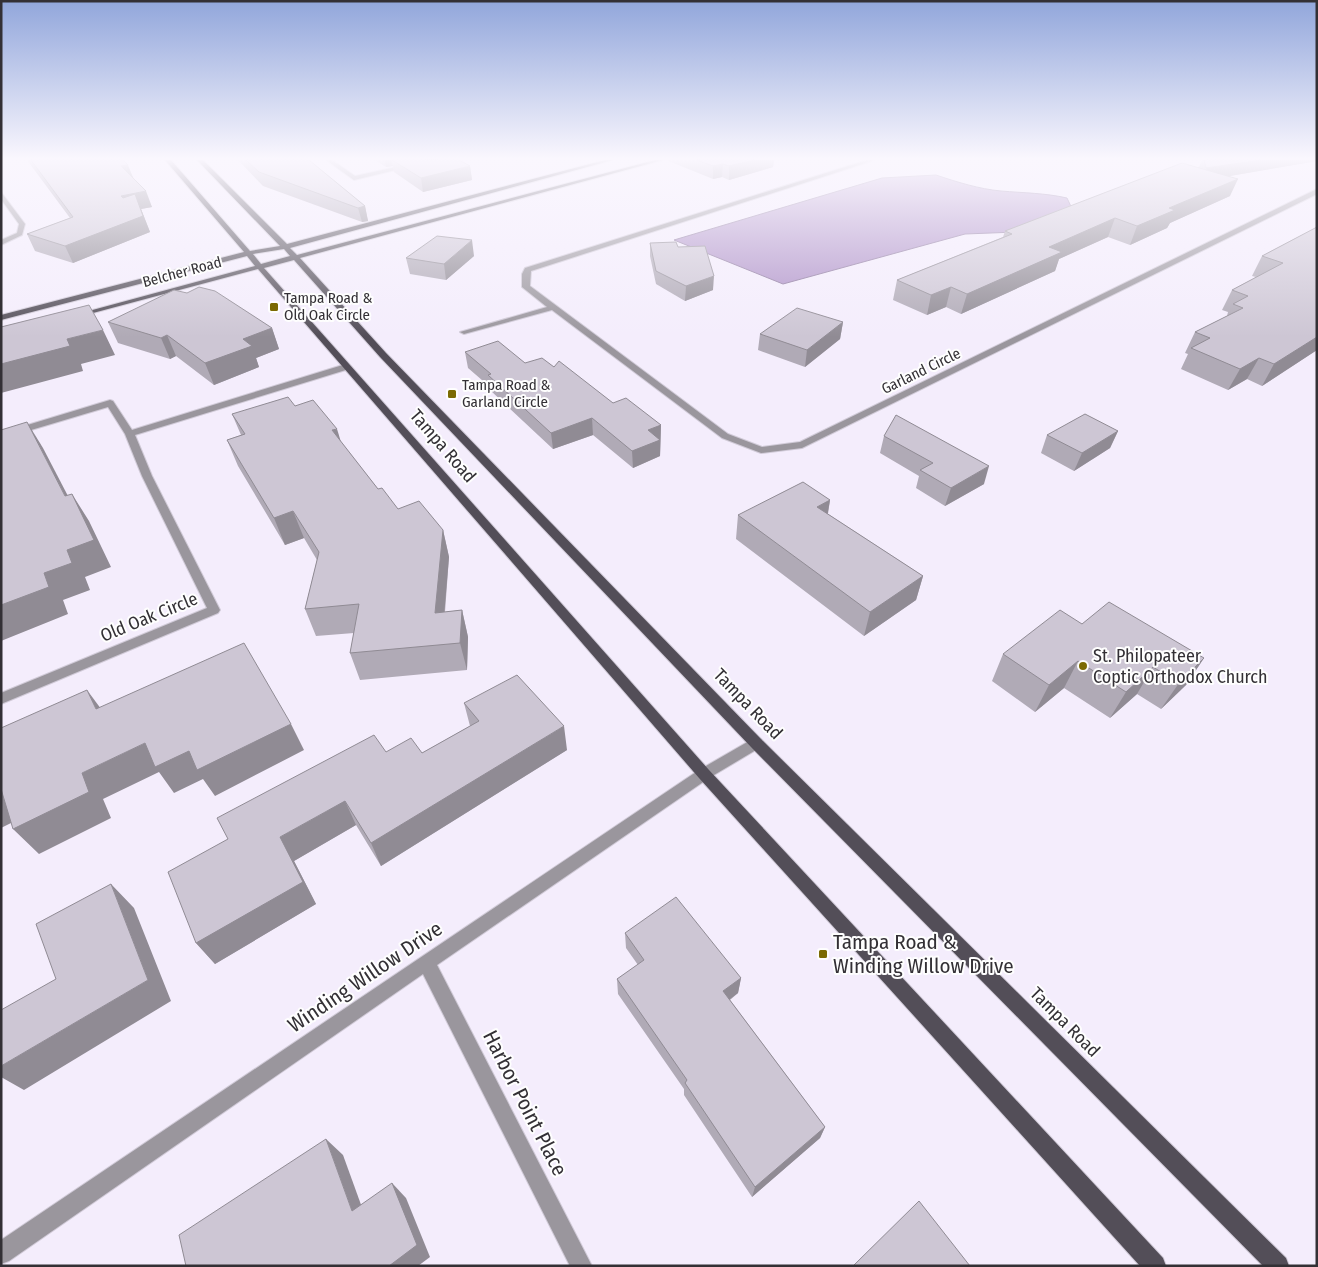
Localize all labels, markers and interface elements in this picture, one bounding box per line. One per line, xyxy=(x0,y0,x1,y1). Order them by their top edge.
street label: Belcher Road xyxy=(141,253,223,291)
place label: Tampa Road & Old Oak Circle xyxy=(284,289,372,324)
marker: Tampa Road & Old Oak Circle xyxy=(268,301,280,313)
street label: Garland Circle xyxy=(878,344,964,398)
place label: Tampa Road & Garland Circle xyxy=(462,376,550,411)
marker: Tampa Road & Garland Circle xyxy=(446,388,458,400)
street label: Tampa Road xyxy=(405,405,481,487)
street label: Old Oak Circle xyxy=(97,587,201,647)
place label: St. Philopateer Coptic Orthodox Church xyxy=(1093,645,1268,688)
marker: St. Philopateer Coptic Orthodox Church xyxy=(1077,660,1089,672)
street label: Tampa Road xyxy=(709,664,787,744)
street label: Winding Willow Drive xyxy=(283,916,447,1038)
place label: Tampa Road & Winding Willow Drive xyxy=(833,929,1014,979)
marker: Tampa Road & Winding Willow Drive xyxy=(817,948,829,960)
street label: Tampa Road xyxy=(1025,982,1105,1062)
street label: Harbor Point Place xyxy=(477,1026,573,1180)

